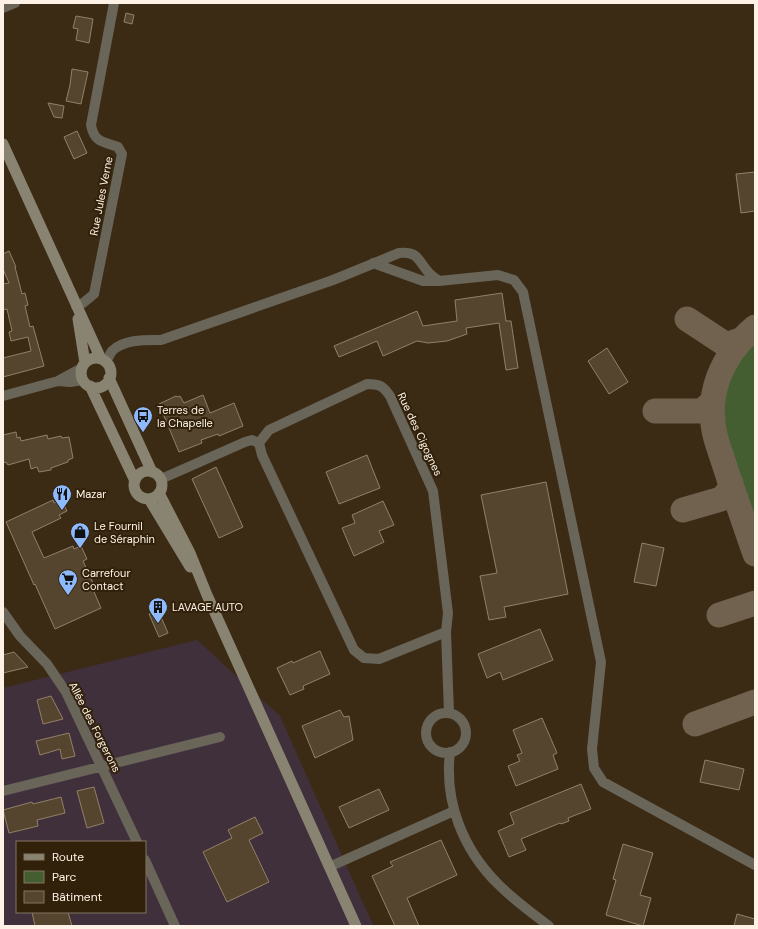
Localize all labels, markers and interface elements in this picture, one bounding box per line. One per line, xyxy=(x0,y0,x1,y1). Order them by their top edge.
street label: Rue Jules Verne xyxy=(86,155,116,237)
street label: Rue des Cigognes xyxy=(395,390,445,478)
place label: Terres de la Chapelle xyxy=(157,403,213,430)
bus stop icon: Terres de la Chapelle xyxy=(132,405,154,433)
restaurant icon: Mazar xyxy=(51,483,73,511)
place label: Mazar xyxy=(76,487,106,501)
place label: Le Fournil de Séraphin xyxy=(94,519,155,546)
shop icon: Le Fournil de Séraphin xyxy=(69,521,91,549)
place label: Carrefour Contact xyxy=(82,566,130,593)
supermarket icon: Carrefour Contact xyxy=(57,568,79,596)
building icon: LAVAGE AUTO xyxy=(147,596,169,624)
place label: LAVAGE AUTO xyxy=(172,600,243,614)
street label: Allée des Forgerons xyxy=(66,679,124,775)
legend xyxy=(16,841,146,913)
text: Route xyxy=(52,849,84,865)
text: Parc xyxy=(52,869,76,885)
text: Bâtiment xyxy=(52,889,103,905)

